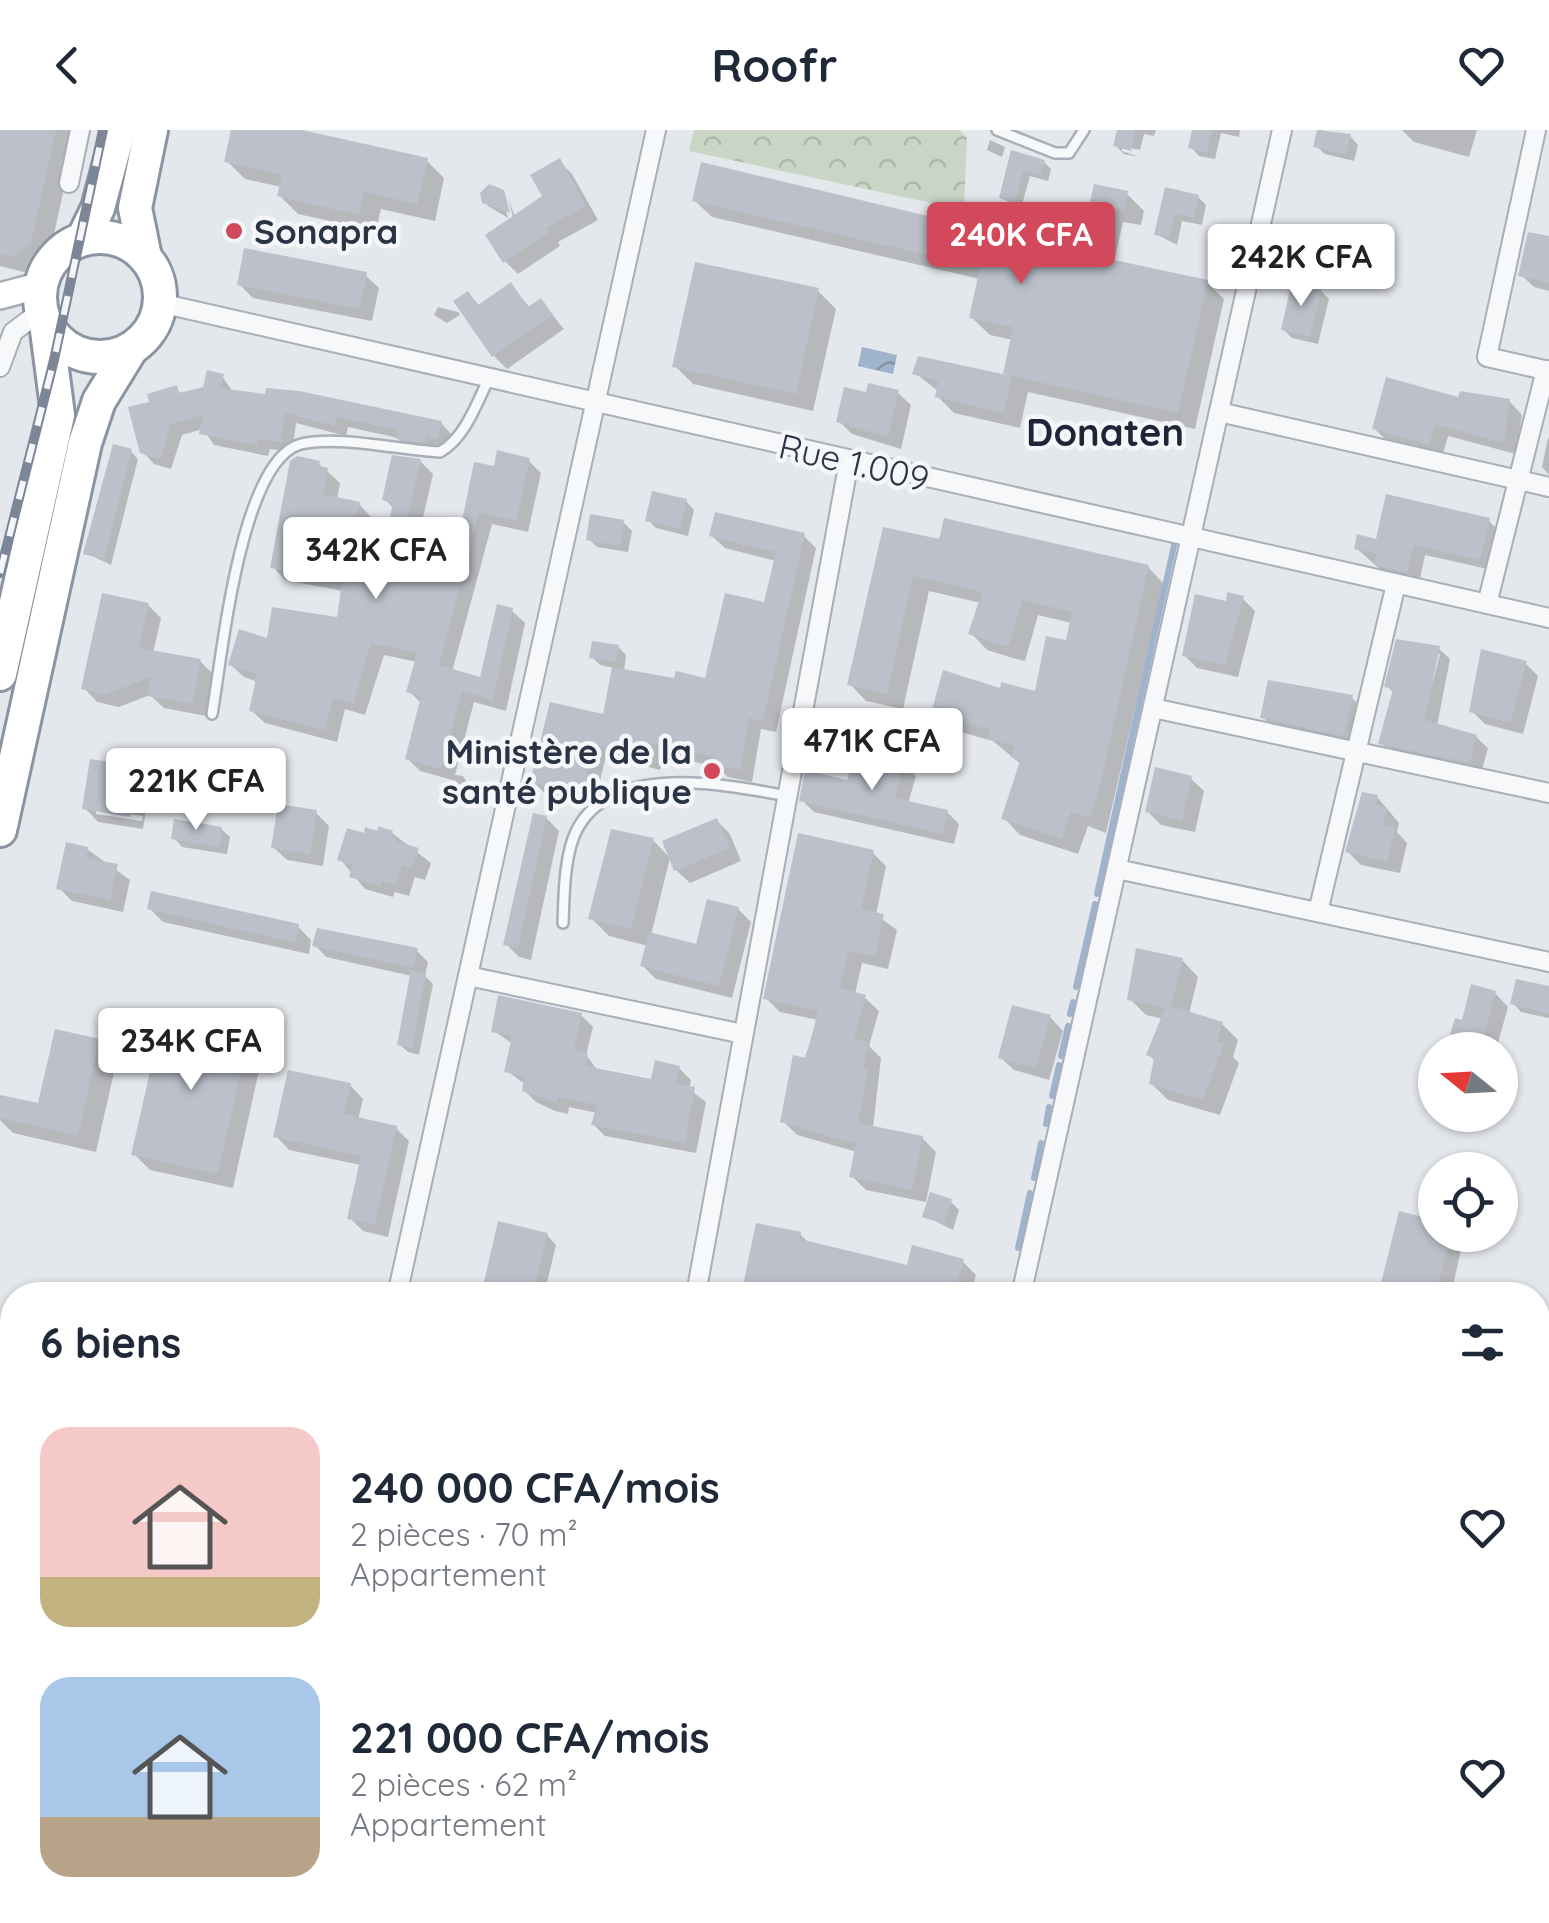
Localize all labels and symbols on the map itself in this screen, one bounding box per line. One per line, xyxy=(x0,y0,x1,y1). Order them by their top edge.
pin: 240K CFA xyxy=(918,202,1124,287)
place label: Sonapra xyxy=(254,209,398,253)
marker: Sonapra xyxy=(223,220,245,242)
pin: 242K CFA xyxy=(1198,224,1404,309)
district label: Donaten xyxy=(1026,408,1184,456)
street label: Rue 1.009 xyxy=(775,423,933,501)
pin: 342K CFA xyxy=(273,517,479,602)
pin: 471K CFA xyxy=(769,708,975,793)
place label: Ministère de la santé publique xyxy=(442,729,692,813)
pin: 221K CFA xyxy=(93,748,299,833)
marker: Ministère de la santé publique xyxy=(701,760,723,782)
pin: 234K CFA xyxy=(88,1008,294,1093)
north arrow xyxy=(1418,1032,1518,1132)

